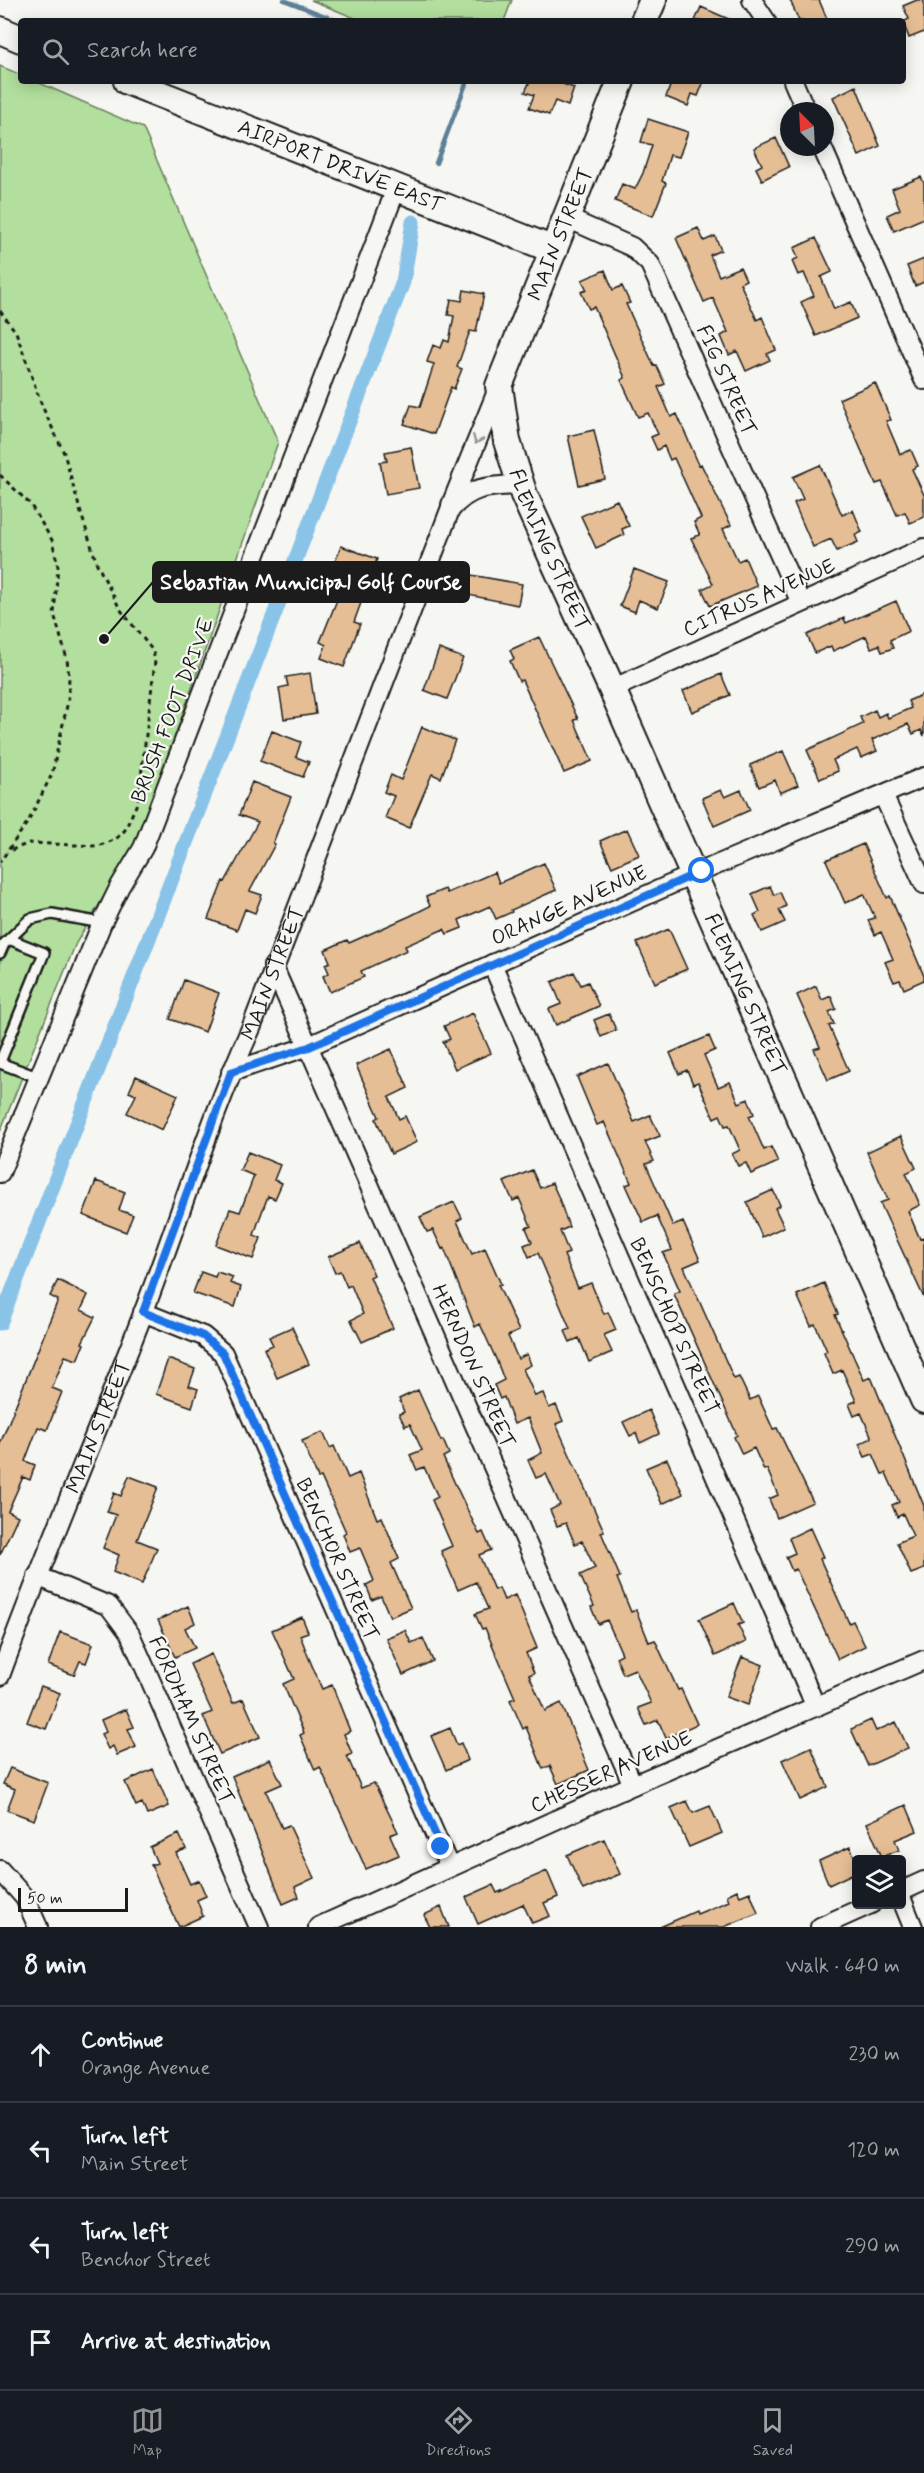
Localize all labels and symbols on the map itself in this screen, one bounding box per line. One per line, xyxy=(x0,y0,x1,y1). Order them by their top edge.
north arrow xyxy=(780,102,834,156)
street label: AIRPORT DRIVE EAST xyxy=(234,113,448,220)
street label: MAIN STREET xyxy=(521,164,600,305)
street label: FIG STREET xyxy=(689,321,763,440)
one-way arrow xyxy=(472,434,484,445)
street label: FLEMING STREET xyxy=(502,466,597,635)
street label: CITRUS AVENUE xyxy=(679,552,840,644)
callout: Sebastian Municipal Golf Course xyxy=(153,562,469,602)
text: Sebastian Municipal Golf Course xyxy=(160,569,463,597)
street label: BRUSH FOOT DRIVE xyxy=(125,614,221,807)
route start xyxy=(688,857,714,883)
street label: ORANGE AVENUE xyxy=(487,859,652,953)
street label: MAIN STREET xyxy=(234,902,312,1045)
street label: FLEMING STREET xyxy=(697,909,793,1080)
street label: BENSCHOP STREET xyxy=(622,1233,726,1419)
street label: HERNDON STREET xyxy=(424,1280,522,1453)
street label: MAIN STREET xyxy=(60,1356,138,1498)
street label: BENCHOR STREET xyxy=(289,1474,386,1645)
street label: FORDHAM STREET xyxy=(141,1632,241,1809)
street label: CHESSER AVENUE xyxy=(526,1724,697,1820)
route end xyxy=(427,1833,453,1859)
scale bar xyxy=(18,1885,128,1912)

